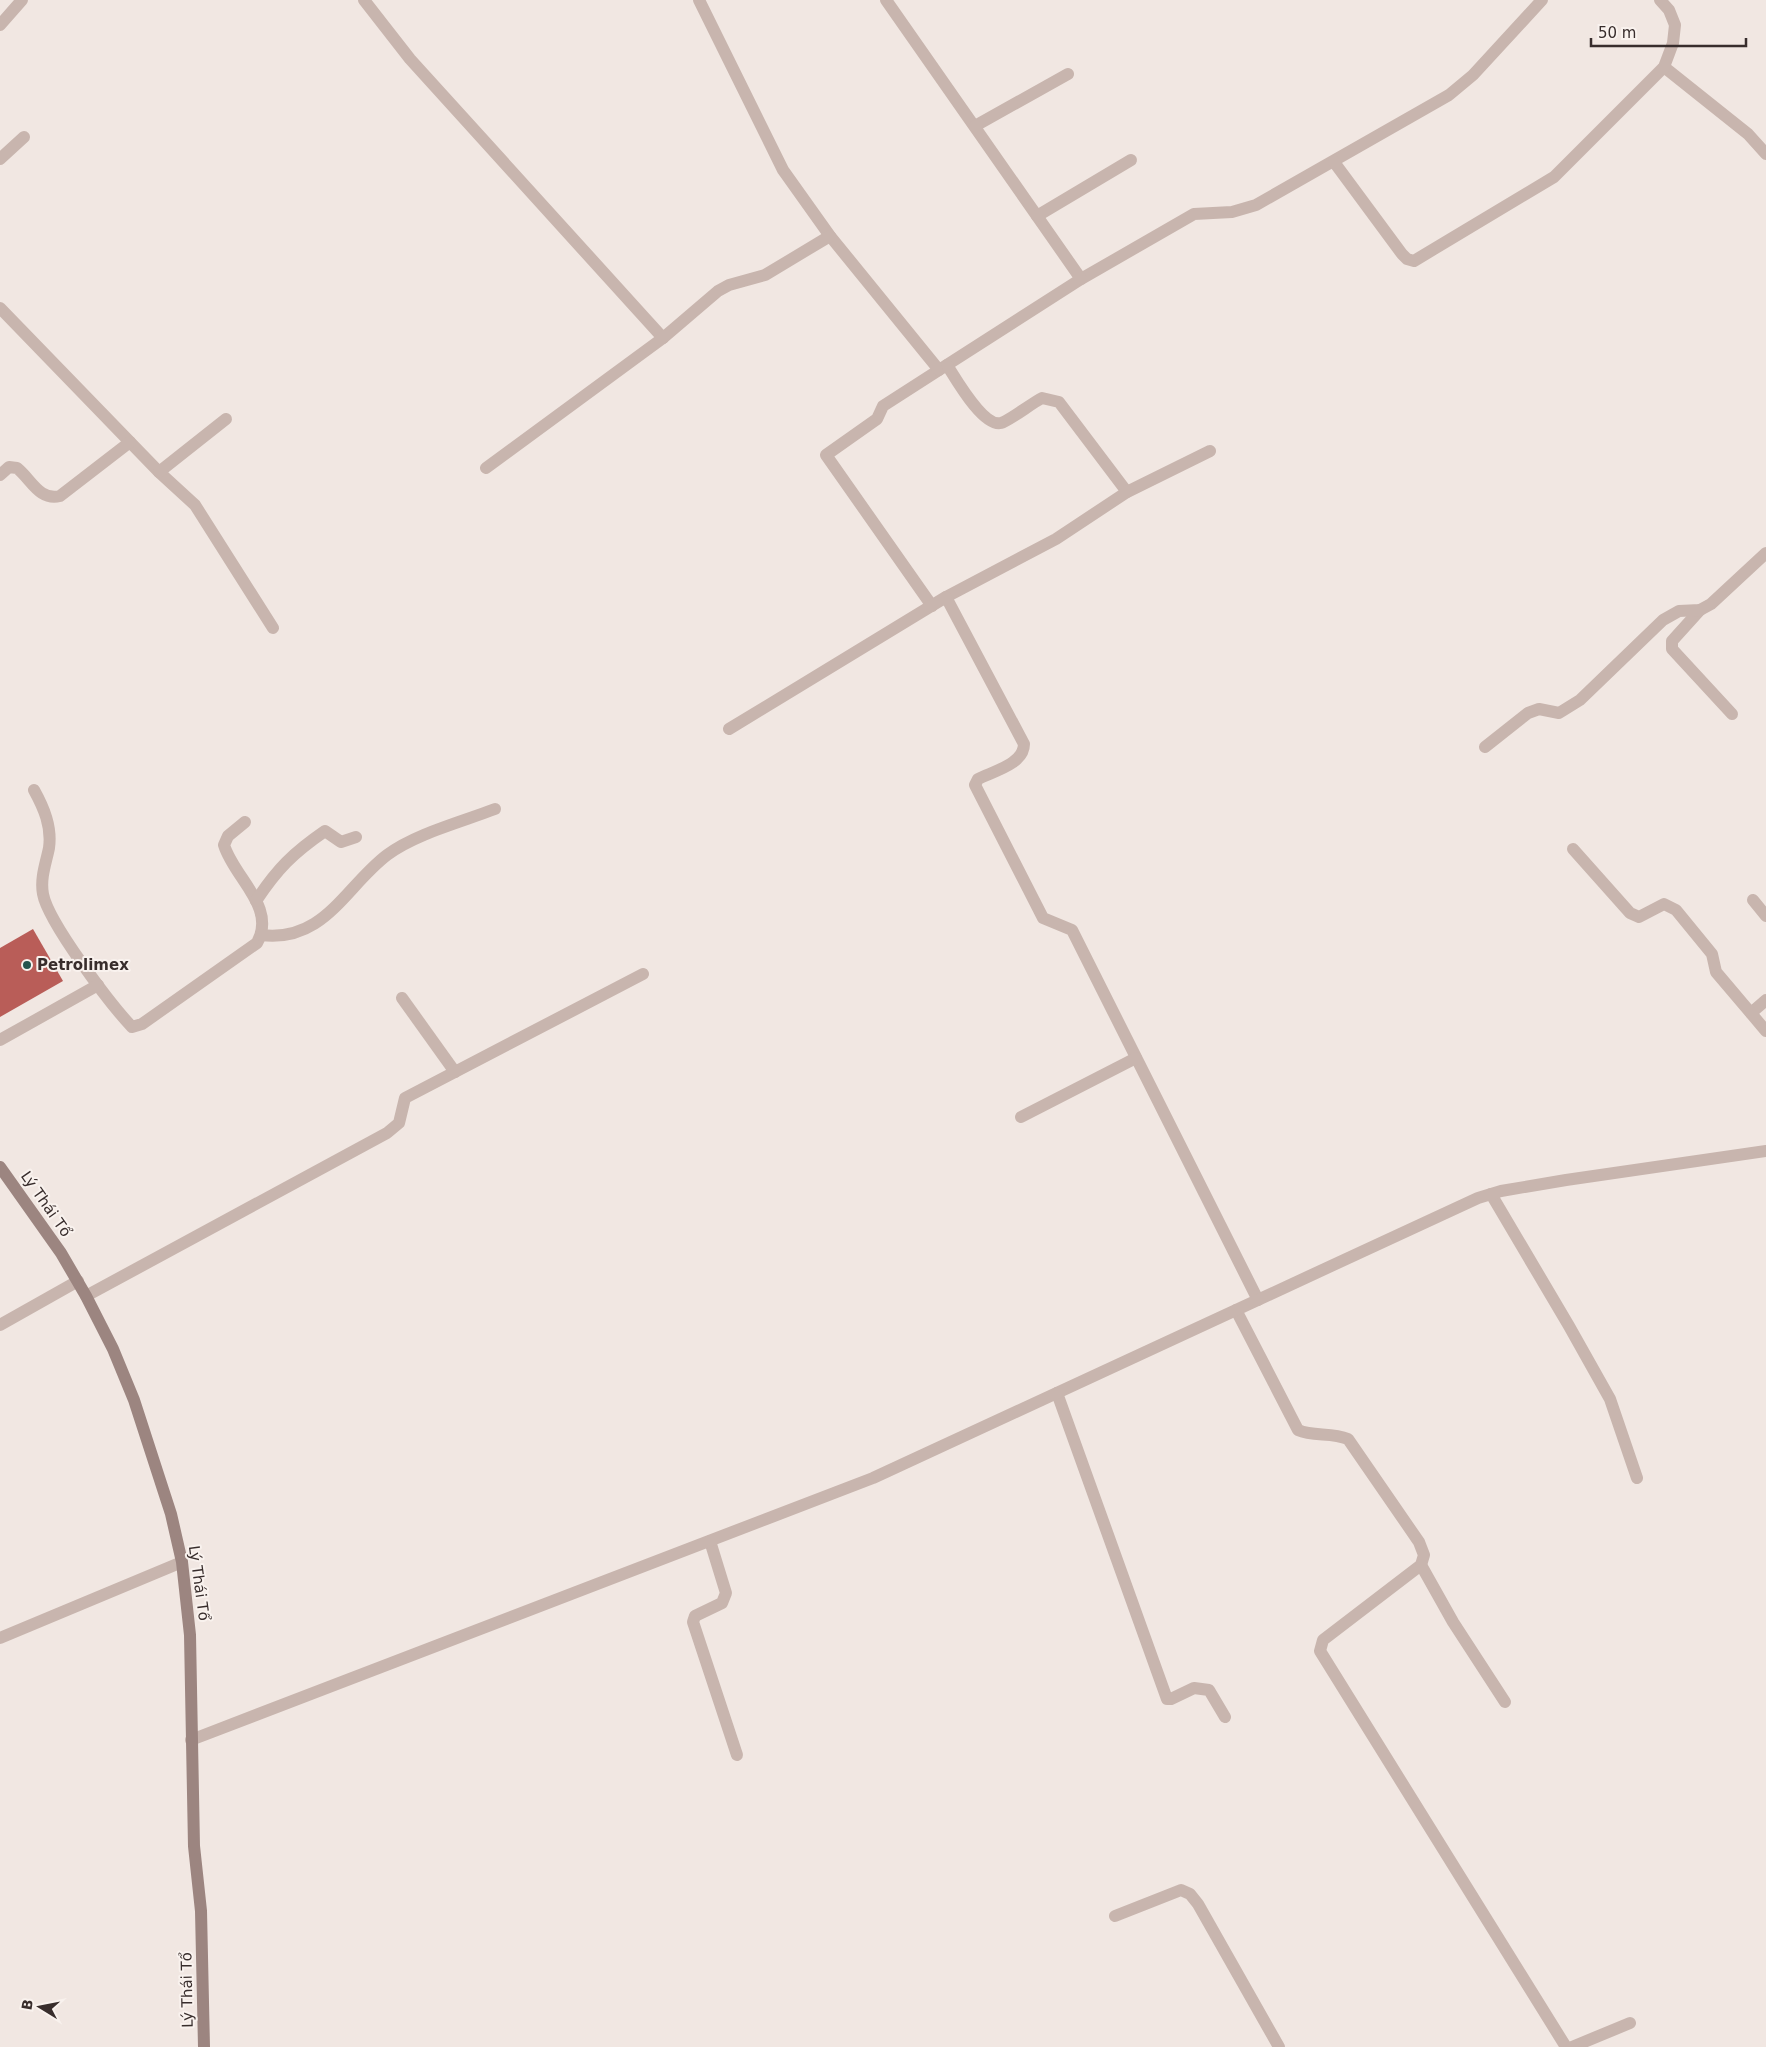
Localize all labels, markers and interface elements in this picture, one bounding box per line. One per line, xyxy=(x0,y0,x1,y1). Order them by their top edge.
scale bar xyxy=(1591,15,1746,47)
text: 50 m xyxy=(1598,24,1636,42)
place label: Petrolimex xyxy=(37,956,129,974)
marker: Petrolimex xyxy=(21,959,33,971)
street label: Lý Thái Tổ xyxy=(17,1168,75,1240)
street label: Lý Thái Tổ xyxy=(185,1544,213,1622)
street label: Lý Thái Tổ xyxy=(177,1952,197,2028)
north arrow xyxy=(15,1982,65,2032)
text: B xyxy=(18,1998,36,2011)

